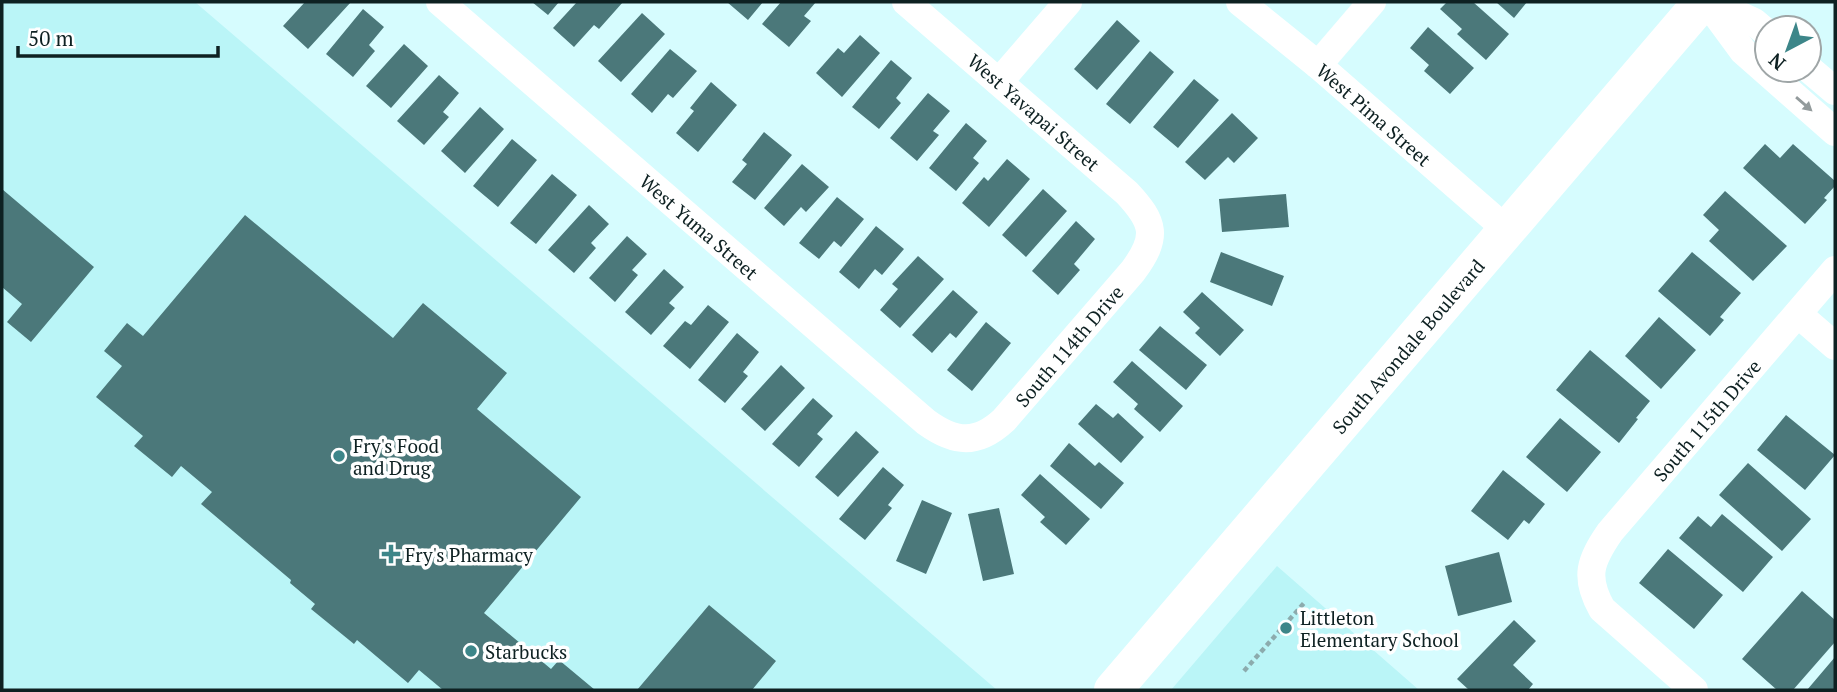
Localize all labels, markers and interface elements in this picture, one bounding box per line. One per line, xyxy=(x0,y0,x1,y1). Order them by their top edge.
scale bar xyxy=(18,14,217,58)
north arrow xyxy=(1753,14,1823,84)
text: 50 m xyxy=(28,24,74,52)
street label: West Yavapai Street xyxy=(963,48,1105,176)
text: N xyxy=(1762,48,1790,76)
street label: West Pima Street xyxy=(1312,57,1437,171)
one-way arrow xyxy=(1795,96,1812,111)
street label: West Yuma Street xyxy=(635,168,764,284)
street label: South Avondale Boulevard xyxy=(1326,253,1490,438)
street label: South 114th Drive xyxy=(1009,279,1128,411)
street label: South 115th Drive xyxy=(1647,354,1766,486)
place label: Fry's Food and Drug xyxy=(353,433,439,480)
marker: Fry's Food and Drug xyxy=(331,448,347,464)
place label: Fry's Pharmacy xyxy=(405,542,533,567)
marker: Fry's Pharmacy xyxy=(383,546,399,562)
place label: Littleton Elementary School xyxy=(1300,605,1459,652)
marker: Littleton Elementary School xyxy=(1278,620,1294,636)
place label: Starbucks xyxy=(485,639,567,664)
marker: Starbucks xyxy=(463,643,479,659)

